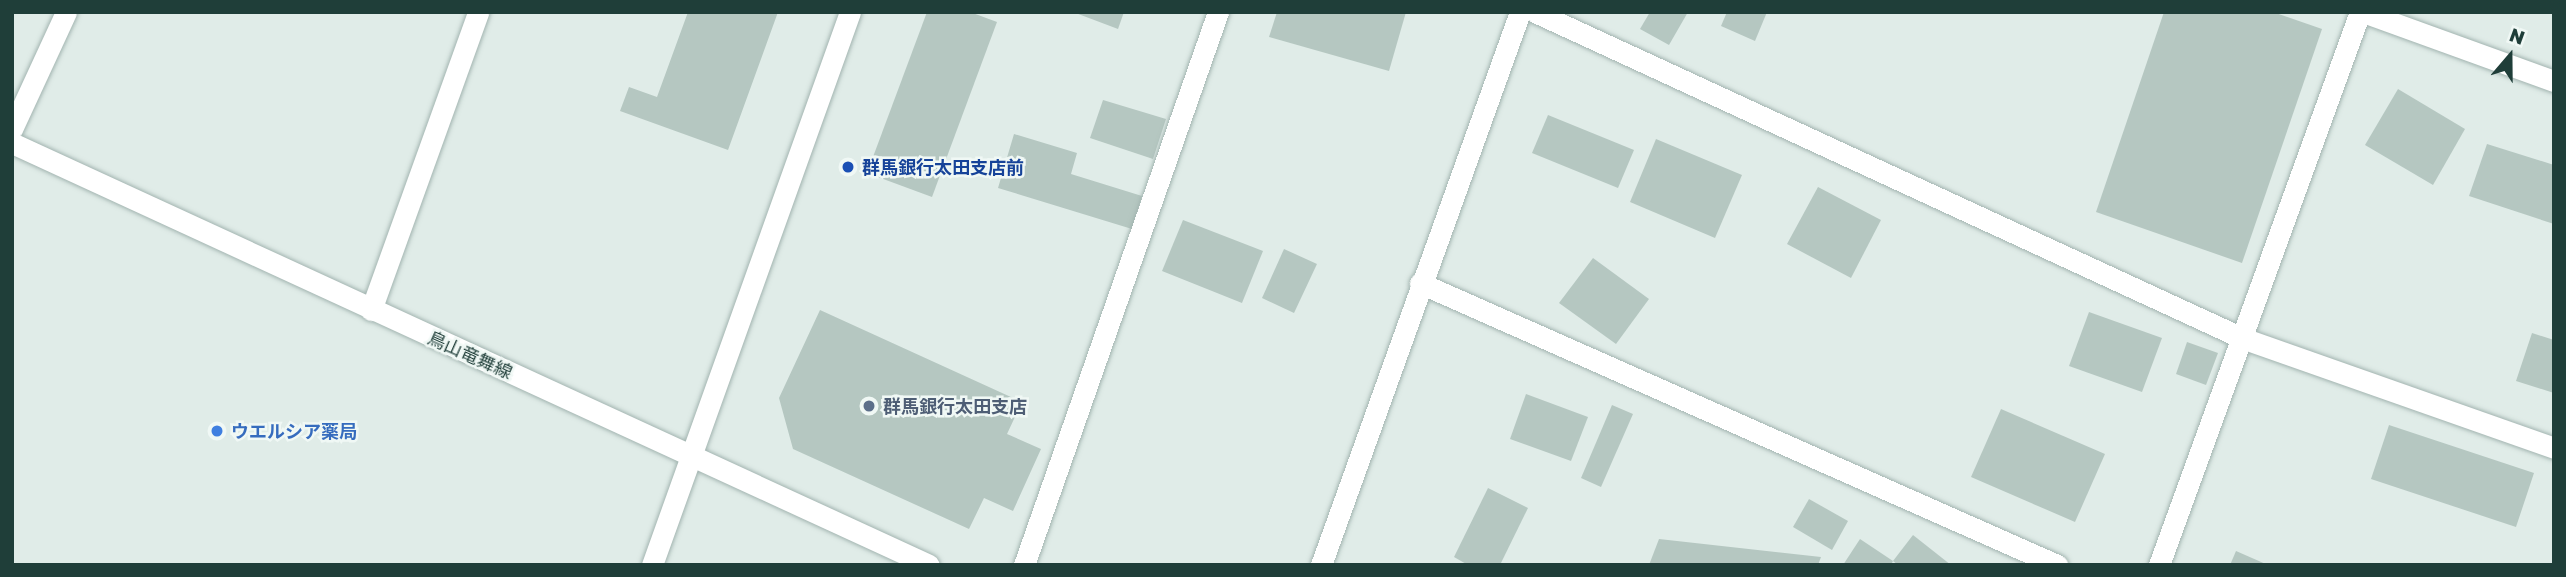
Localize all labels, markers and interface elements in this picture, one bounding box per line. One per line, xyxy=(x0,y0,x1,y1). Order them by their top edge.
north arrow xyxy=(2475,21,2545,91)
text: N xyxy=(2507,23,2528,49)
place label: 群馬銀行太田支店前 xyxy=(862,156,1024,178)
marker: 群馬銀行太田支店前 xyxy=(840,159,856,175)
street label: 鳥山竜舞線 xyxy=(424,327,516,383)
place label: 群馬銀行太田支店 xyxy=(883,395,1027,417)
marker: 群馬銀行太田支店 xyxy=(861,398,877,414)
place label: ウエルシア薬局 xyxy=(231,420,357,442)
marker: ウエルシア薬局 xyxy=(209,423,225,439)

